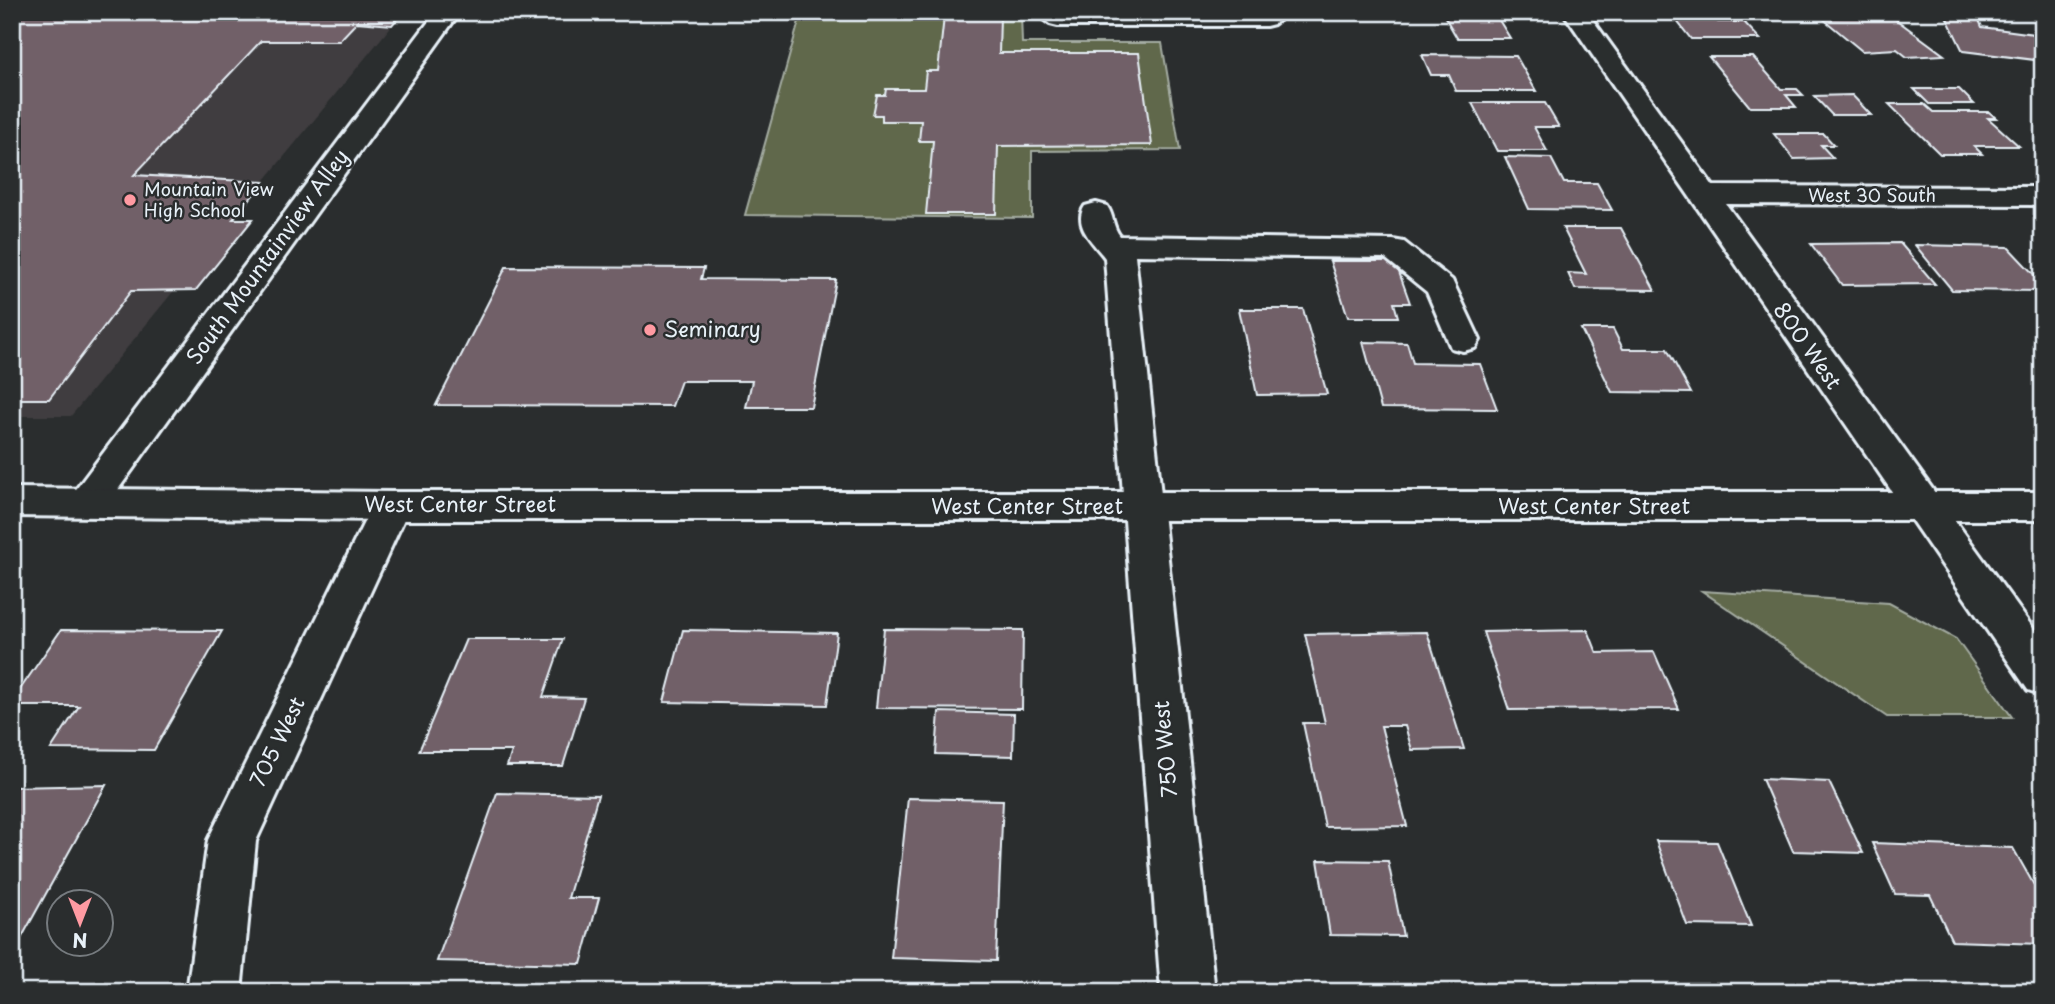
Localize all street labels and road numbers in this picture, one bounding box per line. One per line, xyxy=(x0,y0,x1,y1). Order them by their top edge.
street label: South Mountainview Alley xyxy=(177,142,356,370)
street label: West 30 South xyxy=(1808,181,1936,208)
street label: 800 West xyxy=(1767,295,1850,395)
street label: West Center Street xyxy=(364,487,556,519)
street label: West Center Street xyxy=(931,489,1123,521)
street label: West Center Street xyxy=(1498,489,1690,521)
street label: 705 West xyxy=(241,691,312,792)
street label: 750 West xyxy=(1144,699,1184,799)

